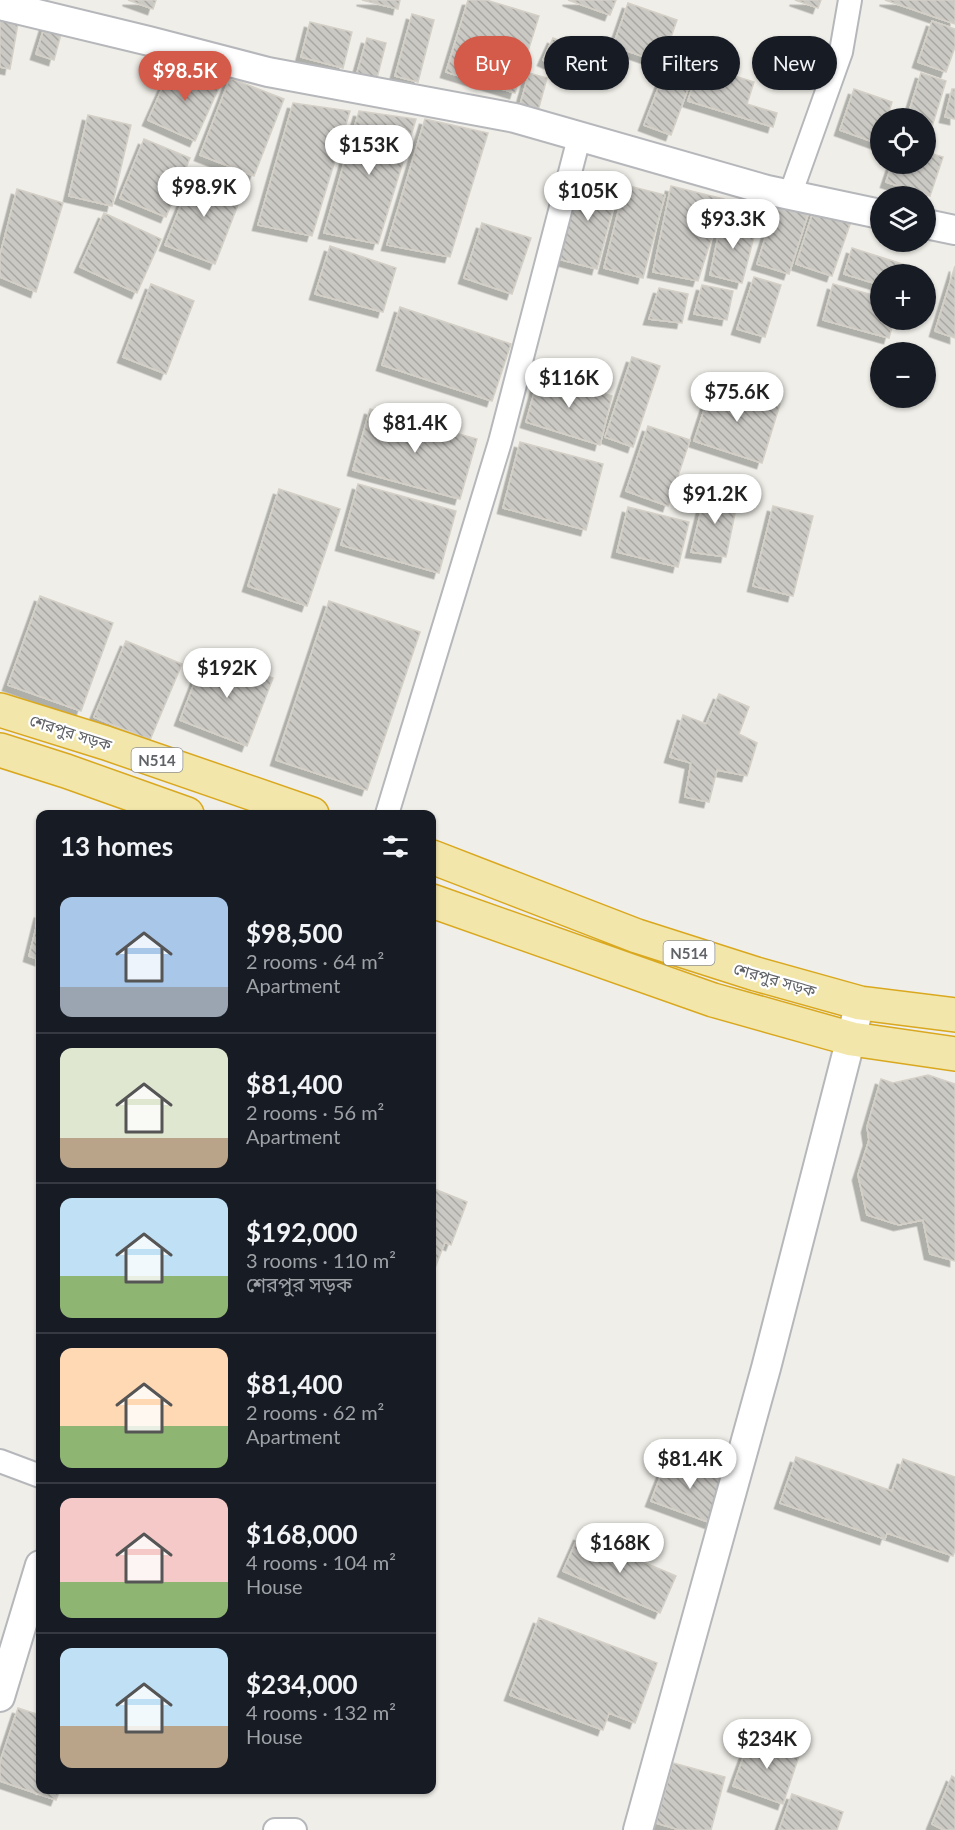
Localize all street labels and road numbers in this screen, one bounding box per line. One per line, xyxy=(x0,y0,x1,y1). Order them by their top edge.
street label: শেরপুর সড়ক xyxy=(27,710,115,755)
road number: N514 xyxy=(132,748,182,772)
road number: N514 xyxy=(664,941,714,965)
street label: শেরপুর সড়ক xyxy=(731,958,819,1001)

